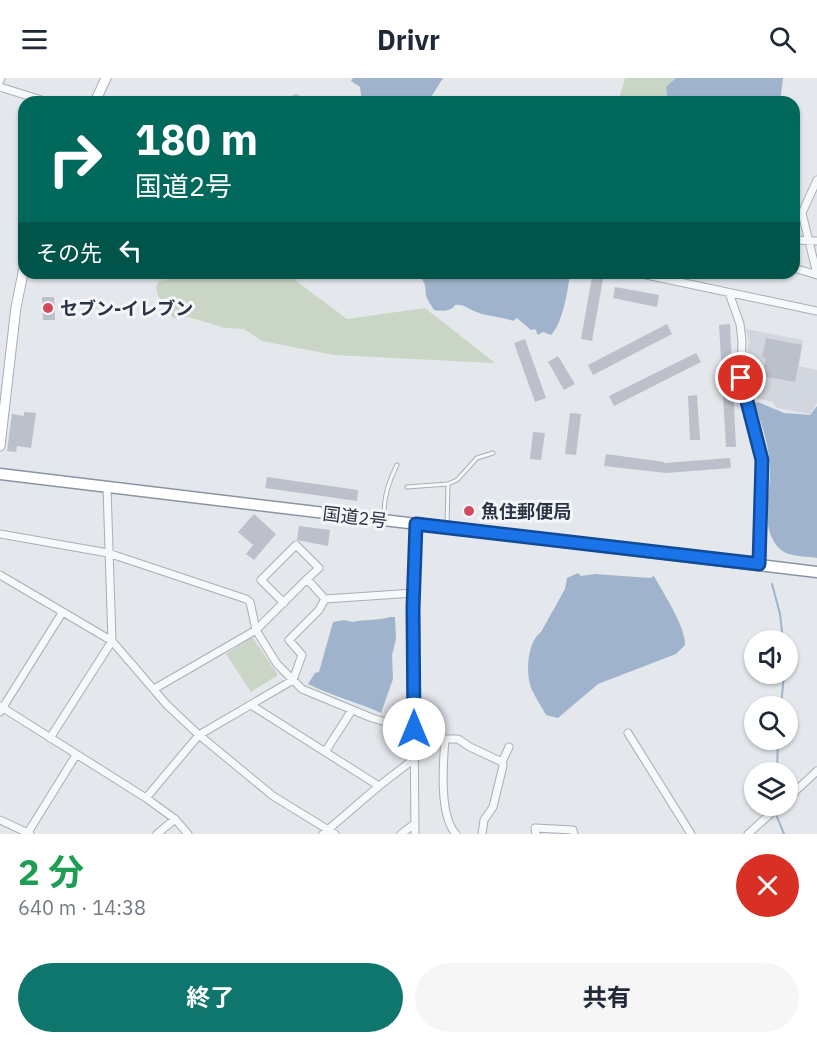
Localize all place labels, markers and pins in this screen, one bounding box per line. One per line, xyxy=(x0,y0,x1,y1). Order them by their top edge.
place label: セブン-イレブン xyxy=(60,297,193,320)
marker: セブン-イレブン xyxy=(41,301,55,315)
pin xyxy=(715,352,766,403)
place label: 魚住郵便局 xyxy=(481,500,571,523)
marker: 魚住郵便局 xyxy=(462,504,476,518)

